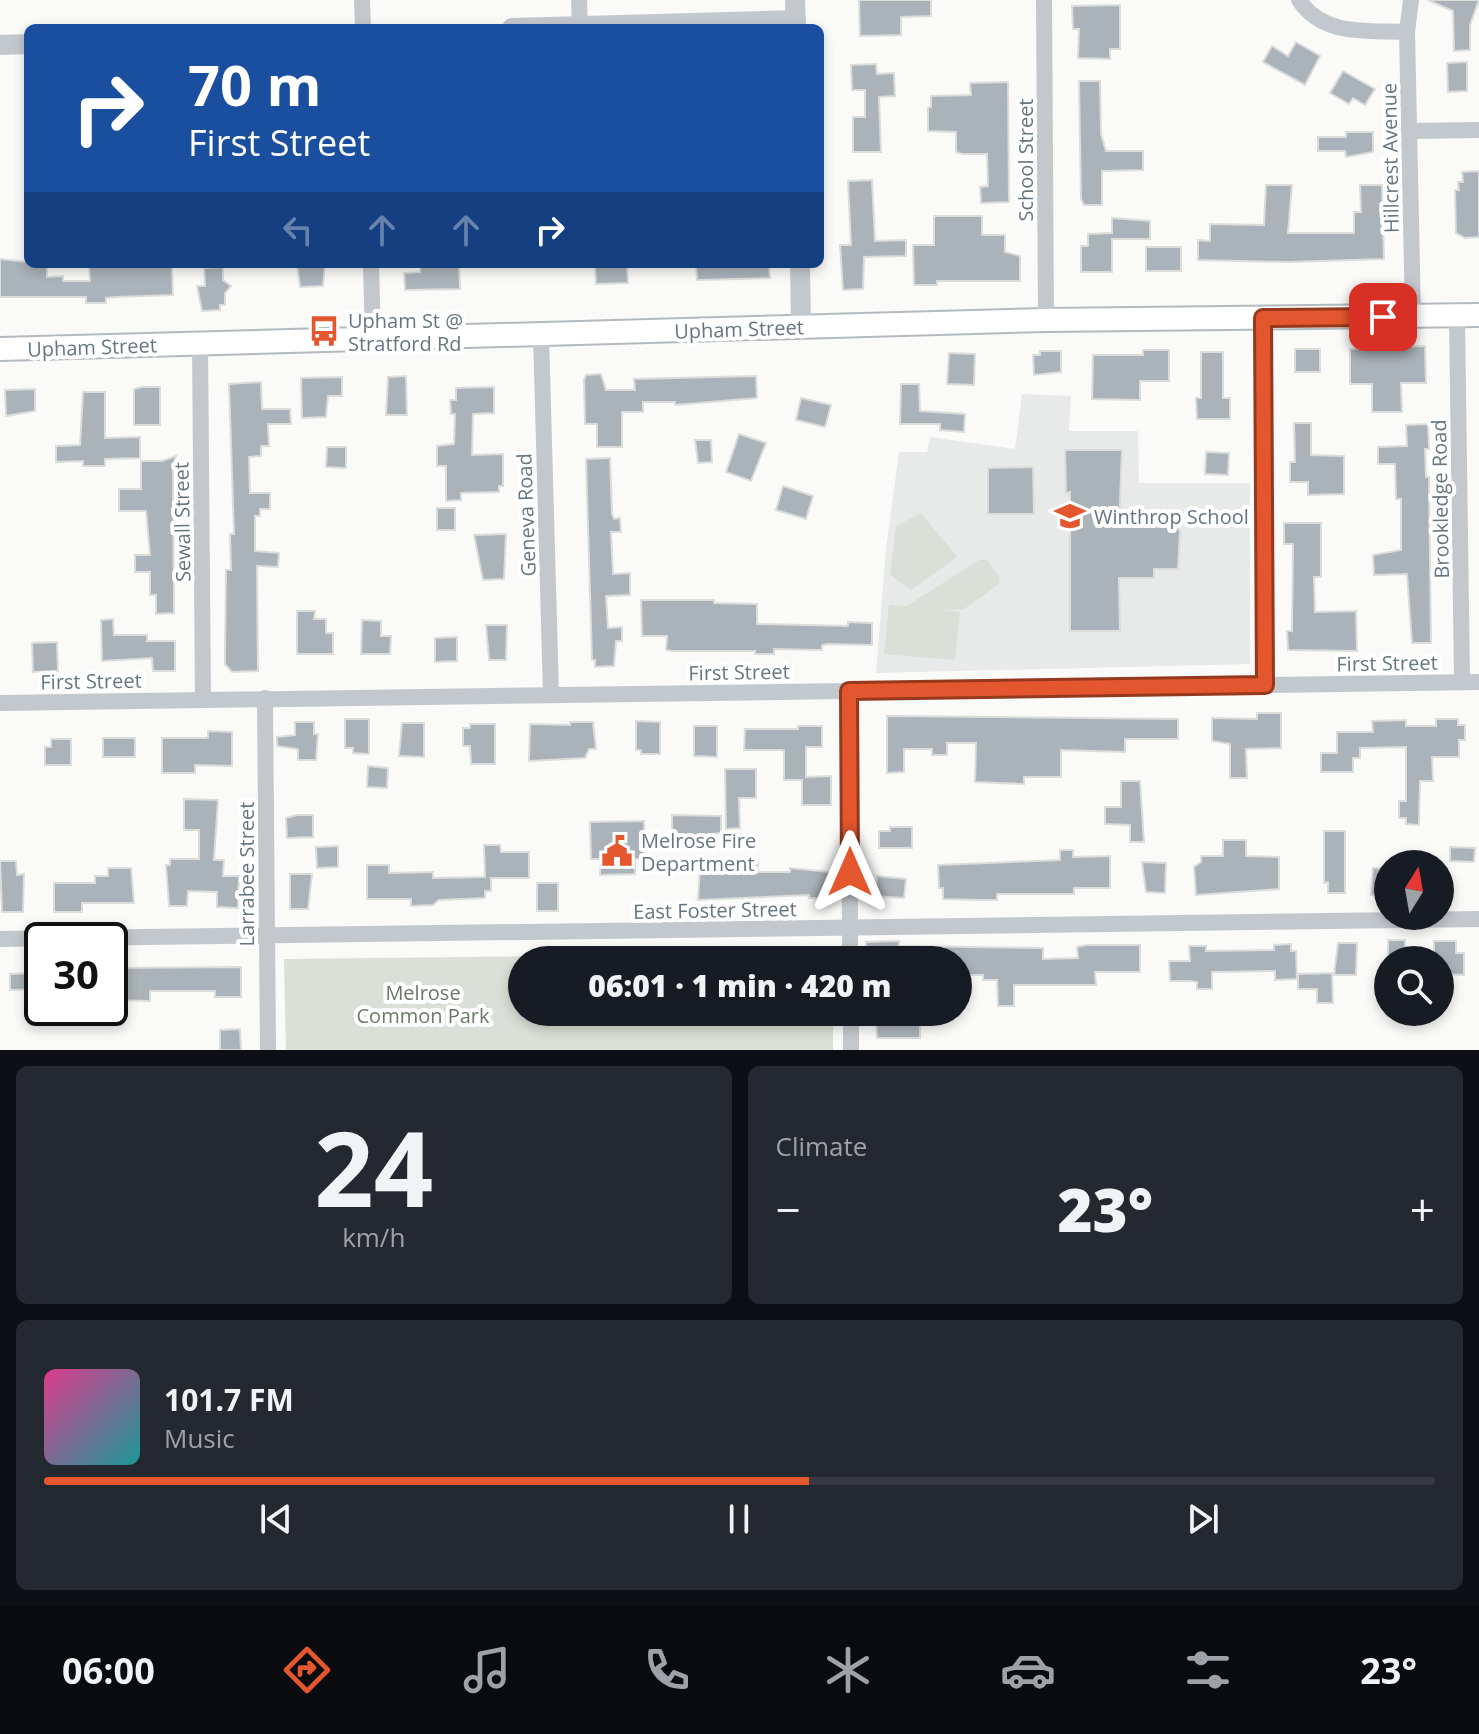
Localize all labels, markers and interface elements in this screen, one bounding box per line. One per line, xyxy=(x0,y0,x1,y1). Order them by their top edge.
text: 70 m xyxy=(188,46,322,122)
icon: right xyxy=(56,56,160,160)
street label: Hillcrest Avenue xyxy=(1375,83,1405,233)
street label: School Street xyxy=(1012,99,1039,221)
text: First Street xyxy=(188,118,370,167)
icon: left xyxy=(276,208,320,252)
icon: ahead xyxy=(360,208,404,252)
icon: ahead xyxy=(444,208,488,252)
icon: right xyxy=(528,208,572,252)
pin xyxy=(1349,283,1417,351)
icon: arrive xyxy=(1361,295,1405,339)
place label: Upham St @ Stratford Rd xyxy=(348,307,463,357)
street label: Upham Street xyxy=(674,313,804,345)
bus stop icon: Upham St @ Stratford Rd xyxy=(307,314,341,348)
street label: Upham Street xyxy=(27,331,157,363)
street label: Brookledge Road xyxy=(1425,419,1455,579)
street label: Geneva Road xyxy=(510,453,542,577)
street label: Sewall Street xyxy=(167,462,197,582)
school or university icon: Winthrop School xyxy=(1053,499,1087,533)
place label: Winthrop School xyxy=(1094,503,1249,530)
street label: First Street xyxy=(1336,649,1438,677)
street label: First Street xyxy=(688,658,790,686)
street label: First Street xyxy=(40,667,142,695)
street label: Larrabee Street xyxy=(233,802,260,946)
place label: Melrose Fire Department xyxy=(641,827,756,877)
position arrow xyxy=(808,830,892,914)
public building icon: Melrose Fire Department xyxy=(600,834,634,868)
north arrow xyxy=(1374,850,1454,930)
map controls xyxy=(1374,850,1454,1026)
street label: East Foster Street xyxy=(633,895,797,925)
speed limit sign: 30 xyxy=(24,922,128,1026)
button: search xyxy=(1374,946,1454,1026)
text: 06:01 · 1 min · 420 m xyxy=(588,965,892,1006)
park label: Melrose Common Park xyxy=(357,979,490,1029)
text: 24 xyxy=(314,1096,433,1237)
text: Climate xyxy=(776,1128,867,1164)
text: 23° xyxy=(1057,1168,1153,1250)
text: − xyxy=(776,1179,801,1239)
text: + xyxy=(1410,1179,1435,1239)
text: km/h xyxy=(342,1219,405,1255)
text: 101.7 FM xyxy=(164,1379,294,1420)
text: Music xyxy=(164,1420,235,1456)
icon: previous xyxy=(254,1497,298,1541)
icon: pause xyxy=(717,1497,761,1541)
icon: next xyxy=(1181,1497,1225,1541)
icon: directions xyxy=(279,1642,335,1698)
icon: music xyxy=(459,1642,515,1698)
icon: phone xyxy=(639,1642,695,1698)
icon: climate xyxy=(820,1642,876,1698)
icon: car xyxy=(1000,1642,1056,1698)
icon: filters xyxy=(1180,1642,1236,1698)
text: 06:00 xyxy=(62,1646,155,1695)
text: 23° xyxy=(1360,1646,1417,1695)

